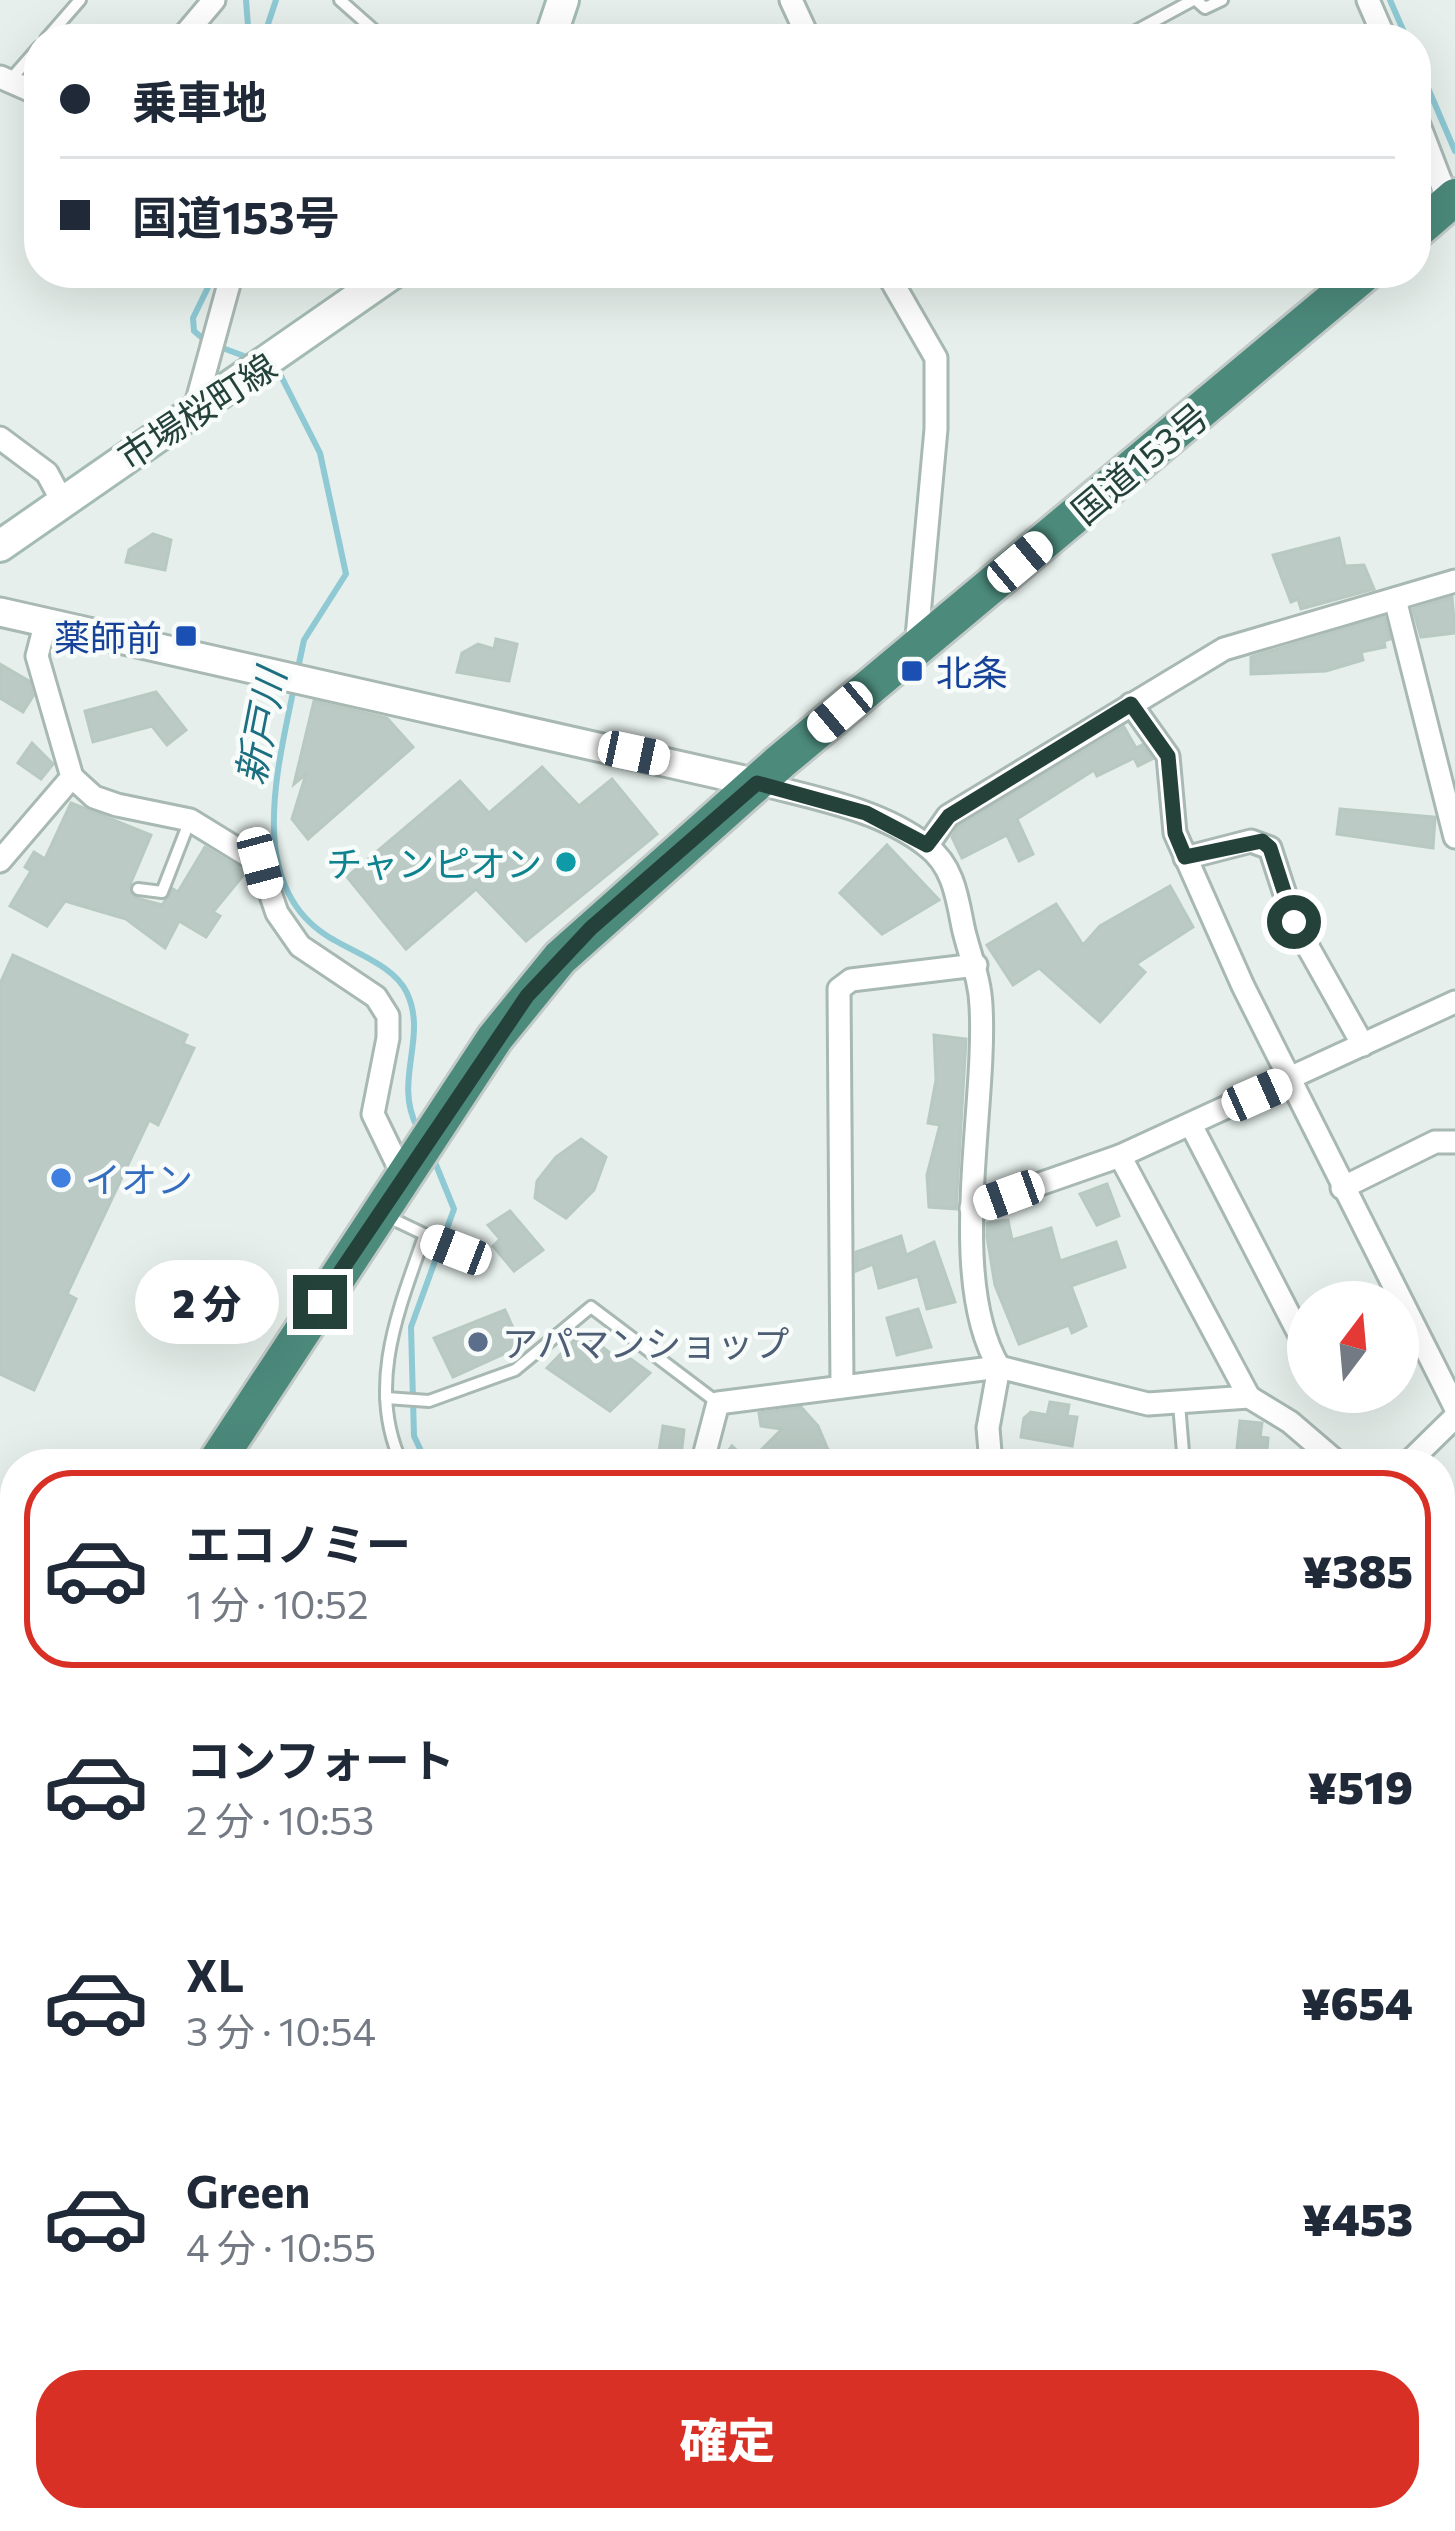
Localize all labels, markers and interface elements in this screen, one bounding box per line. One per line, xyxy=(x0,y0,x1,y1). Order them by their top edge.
text: 乗車地 xyxy=(132,73,267,128)
text: 国道153号 xyxy=(132,188,340,243)
street label: 市場桜町線 xyxy=(109,343,283,477)
street label: 国道153号 xyxy=(1062,392,1216,532)
car xyxy=(981,525,1059,599)
place label: 薬師前 xyxy=(54,614,162,658)
marker: 薬師前 xyxy=(173,623,199,649)
place label: 北条 xyxy=(936,649,1008,693)
marker: 北条 xyxy=(899,658,925,684)
water label: 新戸川 xyxy=(224,660,294,788)
car xyxy=(801,675,879,749)
car xyxy=(595,728,673,778)
car xyxy=(233,824,287,902)
place label: チャンピオン xyxy=(326,840,542,884)
marker: チャンピオン xyxy=(553,849,579,875)
route start xyxy=(1267,895,1321,949)
car xyxy=(1217,1064,1297,1126)
place label: イオン xyxy=(85,1156,193,1200)
marker: イオン xyxy=(48,1165,74,1191)
car xyxy=(969,1166,1049,1224)
car xyxy=(416,1220,496,1280)
callout: 2 分 xyxy=(134,1260,278,1344)
route end xyxy=(293,1275,347,1329)
text: 2 分 xyxy=(173,1278,241,1326)
north arrow xyxy=(1287,1281,1419,1413)
map controls xyxy=(1287,1281,1419,1413)
place label: アパマンショップ xyxy=(502,1320,789,1364)
marker: アパマンショップ xyxy=(465,1329,491,1355)
icon: car xyxy=(42,1515,150,1623)
text: エコノミー xyxy=(186,1515,411,1570)
text: ¥385 xyxy=(1302,1542,1413,1597)
text: 1 分 · 10:52 xyxy=(186,1579,369,1627)
icon: car xyxy=(42,1731,150,1839)
text: コンフォート xyxy=(186,1731,455,1786)
text: ¥519 xyxy=(1308,1758,1413,1813)
text: 2 分 · 10:53 xyxy=(186,1795,374,1843)
text: XL xyxy=(186,1946,244,2001)
icon: car xyxy=(42,1947,150,2055)
text: ¥654 xyxy=(1301,1974,1413,2029)
text: 3 分 · 10:54 xyxy=(186,2006,376,2054)
text: Green xyxy=(186,2162,310,2217)
icon: car xyxy=(42,2163,150,2271)
text: ¥453 xyxy=(1302,2190,1413,2245)
text: 4 分 · 10:55 xyxy=(186,2222,376,2270)
button: 確定 xyxy=(36,2370,1419,2508)

